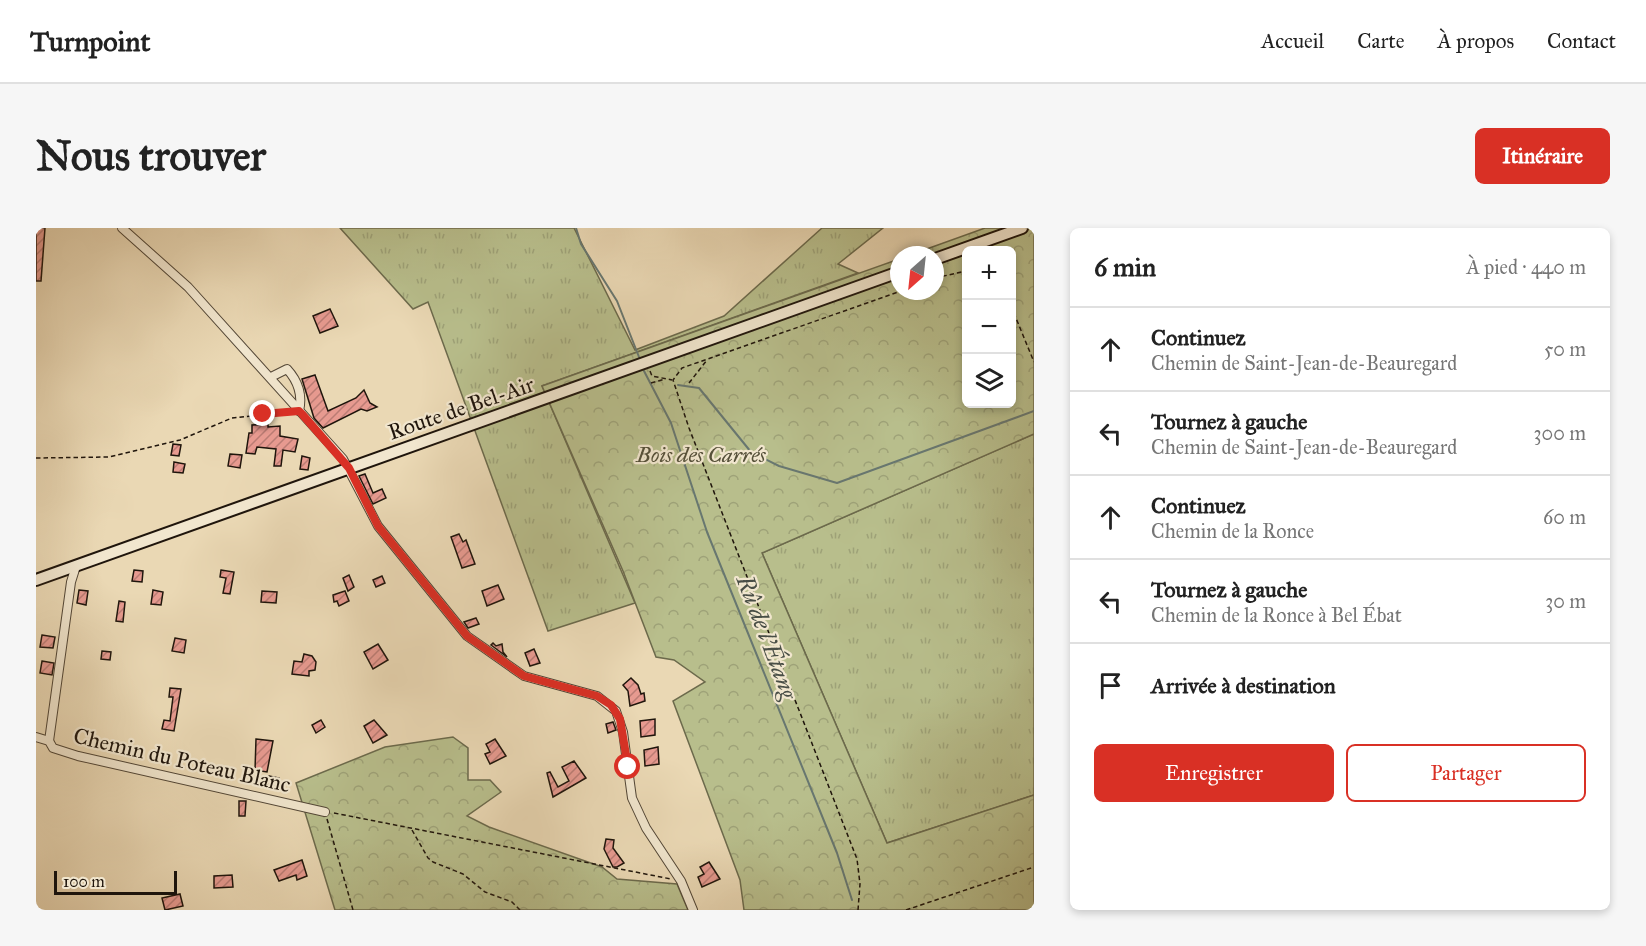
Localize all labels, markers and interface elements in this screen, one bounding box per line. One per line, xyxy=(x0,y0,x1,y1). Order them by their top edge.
text: Turnpoint xyxy=(30,24,150,59)
text: Accueil xyxy=(1261,28,1324,54)
text: Carte xyxy=(1357,28,1405,54)
text: À propos xyxy=(1438,28,1514,54)
text: Contact xyxy=(1547,28,1616,54)
button: Itinéraire xyxy=(1475,128,1610,184)
text: Nous trouver xyxy=(36,130,266,182)
north arrow xyxy=(890,246,944,300)
map controls xyxy=(962,246,1016,408)
button: + xyxy=(962,246,1016,300)
text: 6 min xyxy=(1094,251,1156,283)
text: À pied · 440 m xyxy=(1466,255,1586,279)
button: − xyxy=(962,300,1016,354)
text: Continuez xyxy=(1151,324,1246,351)
icon: ahead xyxy=(1094,333,1127,366)
text: 50 m xyxy=(1544,337,1586,361)
text: Chemin de Saint-Jean-de-Beauregard xyxy=(1151,351,1457,375)
button: layers xyxy=(962,354,1016,408)
street label: Route de Bel-Air xyxy=(384,370,538,446)
route end xyxy=(249,400,275,426)
text: Tournez à gauche xyxy=(1151,408,1307,435)
icon: left xyxy=(1094,417,1127,450)
text: 300 m xyxy=(1534,421,1586,445)
text: Chemin de Saint-Jean-de-Beauregard xyxy=(1151,435,1457,459)
park label: Bois des Carrés xyxy=(635,441,766,468)
text: Continuez xyxy=(1151,492,1246,519)
icon: ahead xyxy=(1094,501,1127,534)
text: 60 m xyxy=(1543,505,1586,529)
text: Chemin de la Ronce xyxy=(1151,519,1314,543)
water label: Rû de l'Étang xyxy=(729,570,805,705)
text: Tournez à gauche xyxy=(1151,576,1307,603)
icon: left xyxy=(1094,585,1127,618)
text: 30 m xyxy=(1545,589,1586,613)
text: Chemin de la Ronce à Bel Ébat xyxy=(1151,603,1402,627)
icon: arrive xyxy=(1094,669,1127,702)
text: Arrivée à destination xyxy=(1151,672,1336,699)
street label: Chemin du Poteau Blanc xyxy=(71,722,293,798)
button: Enregistrer xyxy=(1094,744,1334,802)
button: Partager xyxy=(1346,744,1586,802)
route start xyxy=(614,753,640,779)
scale bar xyxy=(54,868,177,896)
text: 100 m xyxy=(63,872,105,891)

